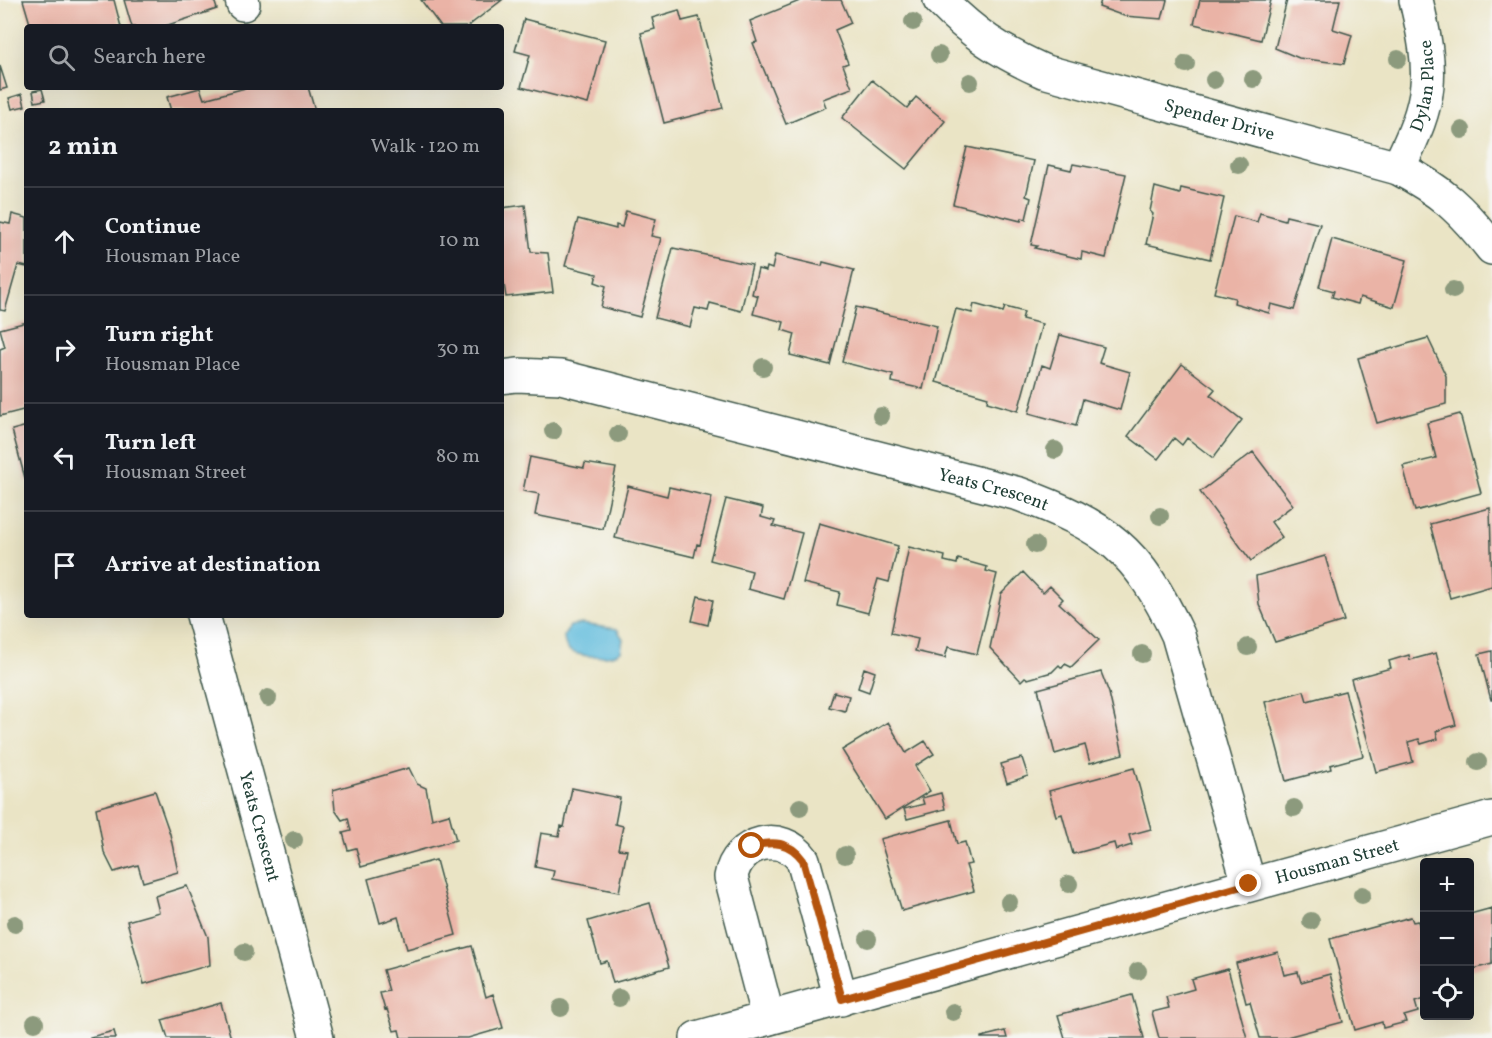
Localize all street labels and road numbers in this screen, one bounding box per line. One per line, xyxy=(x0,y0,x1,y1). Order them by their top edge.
street label: Dylan Place xyxy=(1405,38,1442,136)
street label: Spender Drive xyxy=(1161,94,1277,148)
street label: Yeats Crescent xyxy=(935,463,1052,518)
street label: Yeats Crescent xyxy=(232,769,285,885)
street label: Housman Street xyxy=(1273,833,1402,891)

